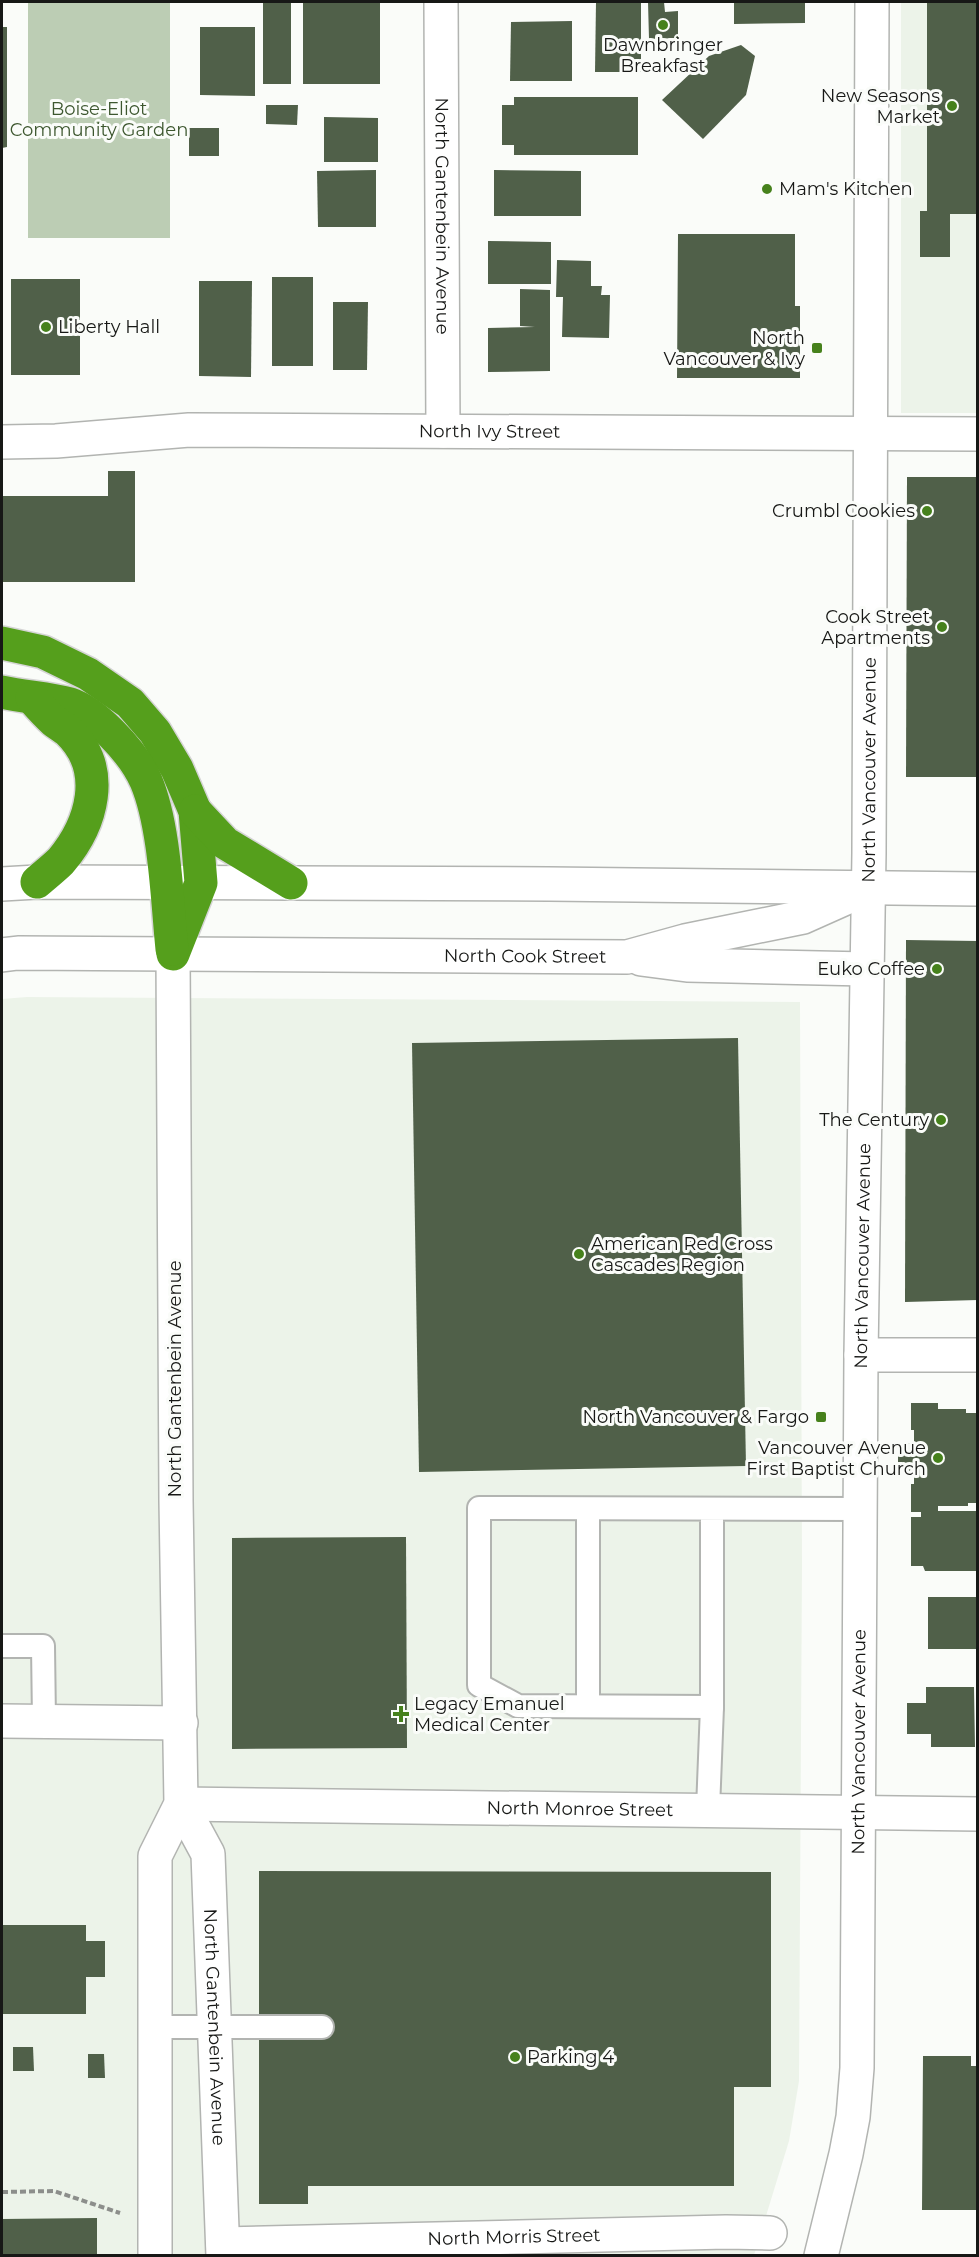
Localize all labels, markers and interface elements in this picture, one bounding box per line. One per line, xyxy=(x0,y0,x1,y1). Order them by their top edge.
marker: Dawnbringer Breakfast xyxy=(656,18,670,32)
place label: Dawnbringer Breakfast xyxy=(603,34,723,77)
place label: New Seasons Market xyxy=(821,85,940,128)
street label: North Gantenbein Avenue xyxy=(430,97,454,335)
park label: Boise-Eliot Community Garden xyxy=(10,98,188,141)
marker: New Seasons Market xyxy=(945,99,959,113)
place label: Mam's Kitchen xyxy=(779,178,913,200)
marker: Mam's Kitchen xyxy=(760,182,774,196)
place label: Liberty Hall xyxy=(58,316,160,338)
marker: Liberty Hall xyxy=(39,320,53,334)
place label: North Vancouver & Ivy xyxy=(663,327,805,370)
marker: North Vancouver & Ivy xyxy=(810,341,824,355)
street label: North Ivy Street xyxy=(419,420,560,443)
place label: Crumbl Cookies xyxy=(772,500,915,522)
marker: Crumbl Cookies xyxy=(920,504,934,518)
place label: Cook Street Apartments xyxy=(821,606,930,649)
marker: Cook Street Apartments xyxy=(935,620,949,634)
street label: North Vancouver Avenue xyxy=(858,657,881,883)
street label: North Cook Street xyxy=(444,945,606,968)
place label: Euko Coffee xyxy=(817,958,925,980)
marker: Euko Coffee xyxy=(930,962,944,976)
place label: The Century xyxy=(819,1109,929,1131)
marker: The Century xyxy=(934,1113,948,1127)
street label: North Vancouver Avenue xyxy=(850,1143,875,1369)
place label: American Red Cross Cascades Region xyxy=(591,1233,773,1276)
marker: American Red Cross Cascades Region xyxy=(572,1247,586,1261)
street label: North Gantenbein Avenue xyxy=(164,1260,186,1498)
place label: North Vancouver & Fargo xyxy=(582,1406,809,1428)
marker: North Vancouver & Fargo xyxy=(814,1410,828,1424)
place label: Vancouver Avenue First Baptist Church xyxy=(746,1437,926,1480)
marker: Vancouver Avenue First Baptist Church xyxy=(931,1451,945,1465)
street label: North Vancouver Avenue xyxy=(847,1629,870,1855)
place label: Legacy Emanuel Medical Center xyxy=(414,1693,565,1736)
marker: Legacy Emanuel Medical Center xyxy=(392,1705,410,1723)
street label: North Monroe Street xyxy=(487,1797,673,1821)
street label: North Gantenbein Avenue xyxy=(199,1908,230,2146)
place label: Parking 4 xyxy=(527,2046,614,2068)
marker: Parking 4 xyxy=(508,2050,522,2064)
street label: North Morris Street xyxy=(427,2224,601,2250)

